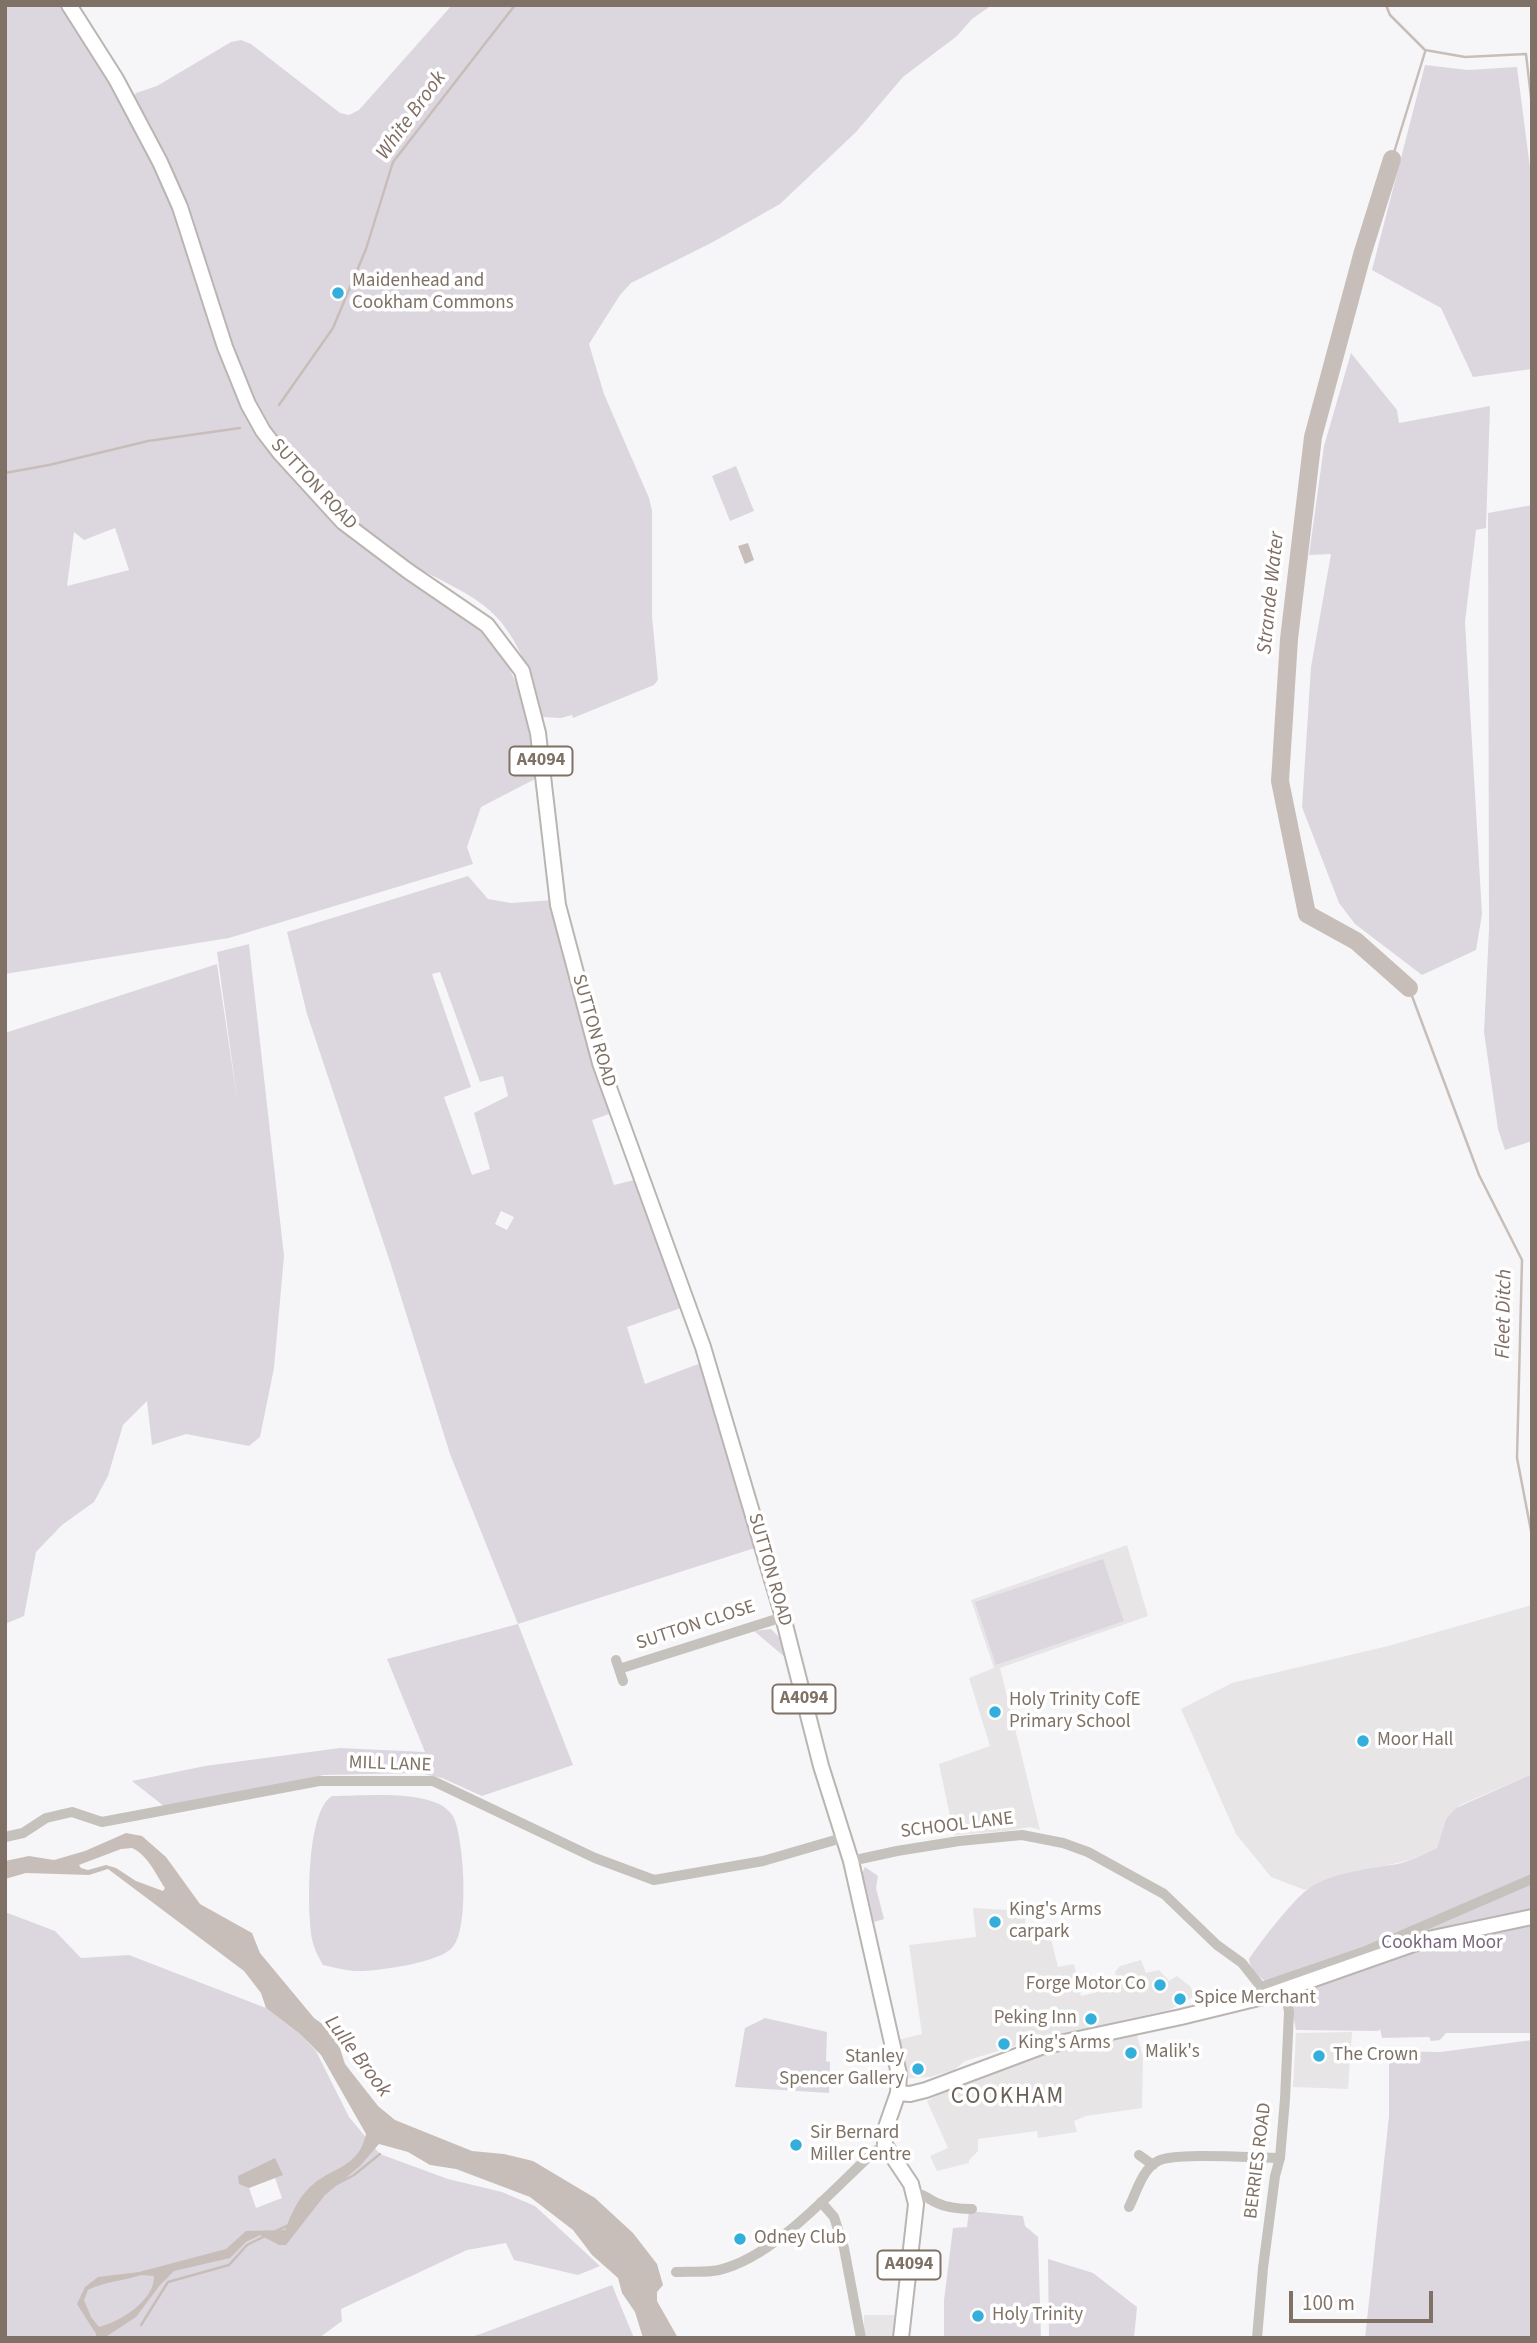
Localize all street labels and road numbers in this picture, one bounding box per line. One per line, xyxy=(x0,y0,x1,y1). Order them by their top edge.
street label: SUTTON ROAD xyxy=(265,435,361,535)
road number: A4094 xyxy=(510,746,572,776)
street label: SUTTON ROAD xyxy=(566,972,620,1090)
street label: SUTTON ROAD xyxy=(742,1511,796,1629)
street label: SUTTON CLOSE xyxy=(634,1596,758,1656)
road number: A4094 xyxy=(772,1684,836,1714)
street label: MILL LANE xyxy=(348,1752,432,1778)
street label: SCHOOL LANE xyxy=(899,1808,1015,1844)
street label: BERRIES ROAD xyxy=(1241,2102,1277,2220)
road number: A4094 xyxy=(878,2250,940,2280)

